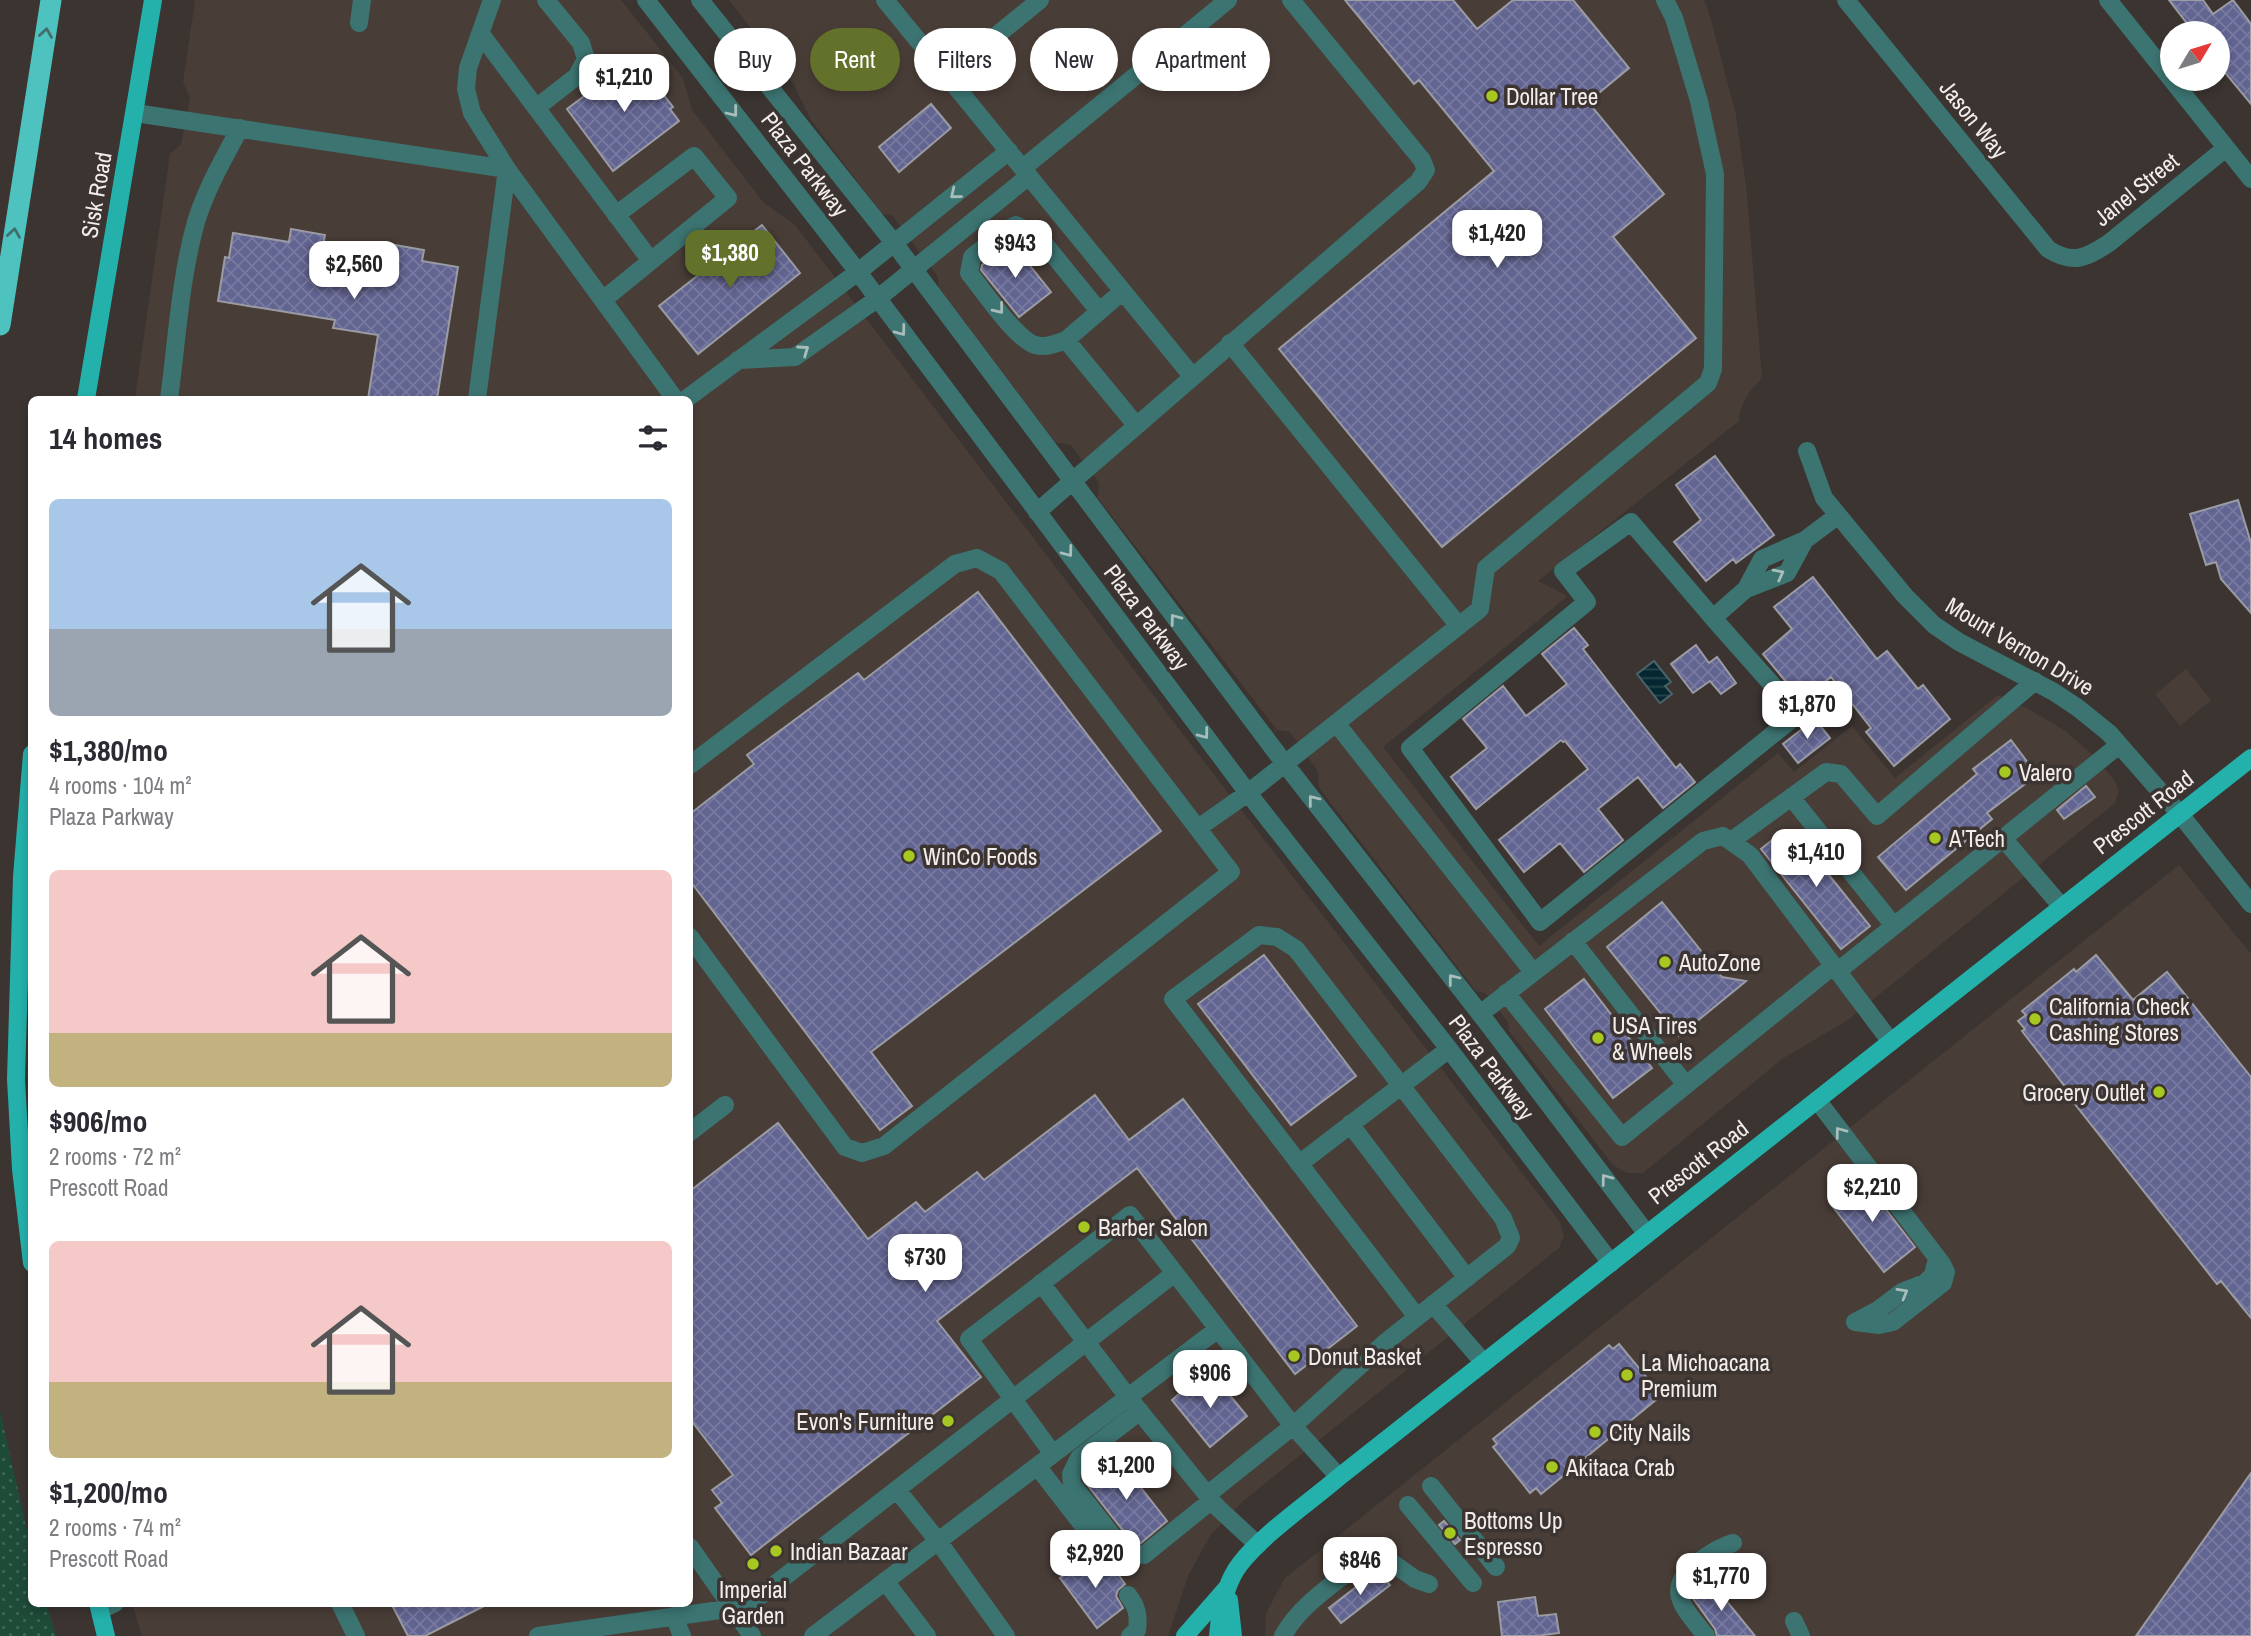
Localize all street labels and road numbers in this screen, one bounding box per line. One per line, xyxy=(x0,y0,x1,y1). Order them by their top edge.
street label: Jason Way xyxy=(1933,73,2016,165)
street label: Plaza Parkway xyxy=(754,105,856,223)
street label: Janel Street xyxy=(2087,145,2185,233)
street label: Sisk Road xyxy=(73,149,119,241)
street label: Plaza Parkway xyxy=(1097,558,1197,677)
street label: Mount Vernon Drive xyxy=(1940,590,2100,702)
street label: Prescott Road xyxy=(2086,763,2200,861)
street label: Plaza Parkway xyxy=(1442,1008,1542,1127)
street label: Prescott Road xyxy=(1641,1113,1755,1211)

